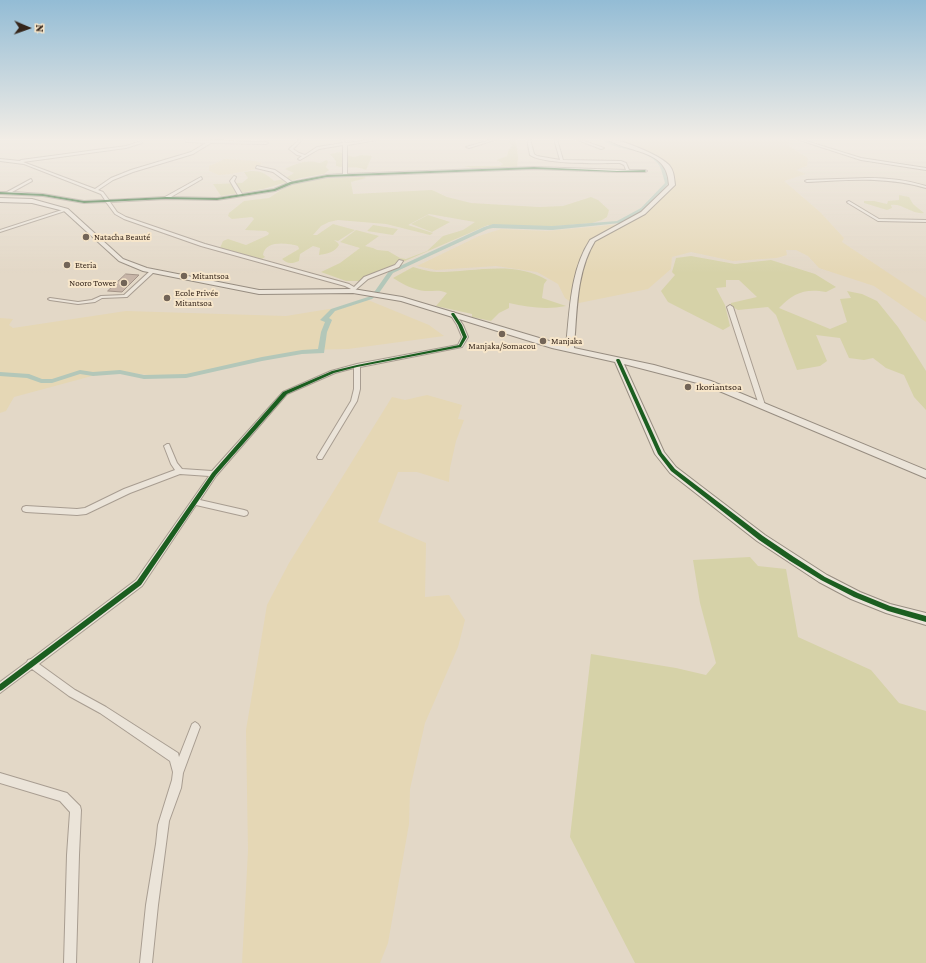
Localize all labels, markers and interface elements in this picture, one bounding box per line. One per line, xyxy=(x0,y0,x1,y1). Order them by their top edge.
north arrow xyxy=(8,8,48,48)
text: N xyxy=(34,24,46,32)
marker: Natacha Beauté xyxy=(81,232,91,242)
place label: Natacha Beauté xyxy=(94,232,150,242)
marker: Eteria xyxy=(62,260,72,270)
place label: Eteria xyxy=(75,260,96,270)
marker: Mitantsoa xyxy=(179,271,189,281)
place label: Mitantsoa xyxy=(192,271,229,281)
place label: Nooro Tower xyxy=(69,278,116,288)
marker: Nooro Tower xyxy=(119,278,129,288)
place label: Ecole Privée Mitantsoa xyxy=(175,288,218,309)
marker: Ecole Privée Mitantsoa xyxy=(162,293,172,303)
marker: Manjaka/Somacou xyxy=(497,329,507,339)
marker: Manjaka xyxy=(538,336,548,346)
place label: Manjaka xyxy=(551,336,582,346)
place label: Manjaka/Somacou xyxy=(468,341,536,351)
place label: Ikoriantsoa xyxy=(696,381,742,393)
marker: Ikoriantsoa xyxy=(683,382,693,392)

